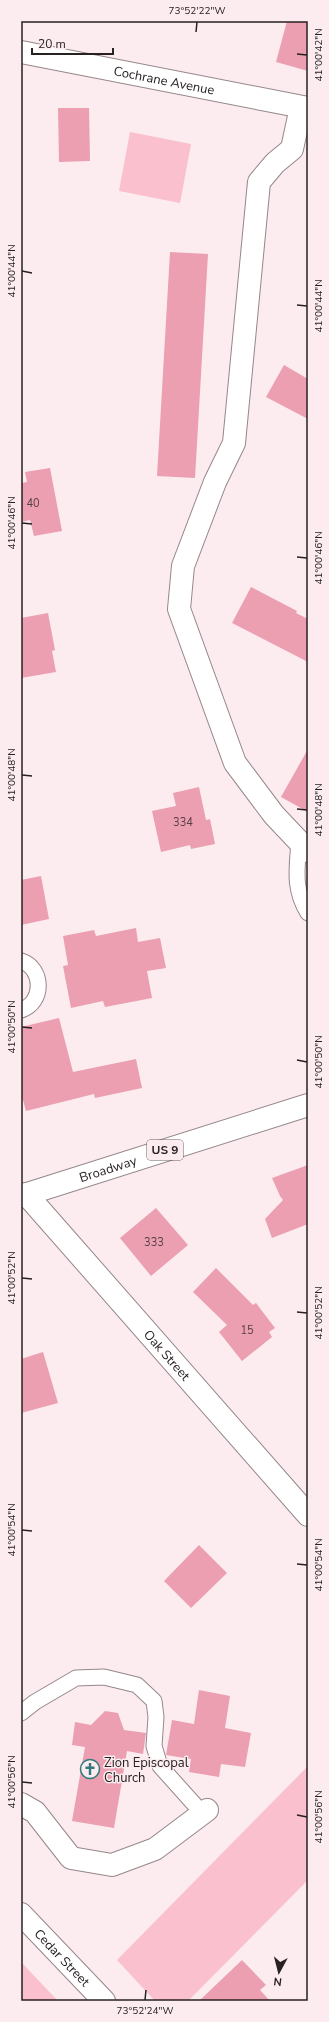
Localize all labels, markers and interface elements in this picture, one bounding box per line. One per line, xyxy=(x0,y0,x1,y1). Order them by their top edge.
text: 73°52'22"W xyxy=(169,4,225,18)
text: 41°00'42"N xyxy=(312,28,326,82)
scale bar xyxy=(32,30,113,56)
text: 20 m xyxy=(38,36,66,52)
street label: Cochrane Avenue xyxy=(112,62,216,100)
text: 41°00'44"N xyxy=(5,244,19,298)
text: 41°00'44"N xyxy=(312,279,326,333)
text: 41°00'46"N xyxy=(5,496,19,550)
house number: 40 xyxy=(26,496,40,511)
text: 41°00'46"N xyxy=(312,531,326,585)
text: 41°00'48"N xyxy=(5,748,19,802)
text: 41°00'48"N xyxy=(312,783,326,837)
house number: 334 xyxy=(173,815,193,830)
text: 41°00'50"N xyxy=(5,1000,19,1054)
text: 41°00'50"N xyxy=(312,1035,326,1089)
road number: US 9 xyxy=(147,1140,183,1160)
street label: Broadway xyxy=(77,1152,139,1187)
house number: 333 xyxy=(144,1235,164,1250)
text: 41°00'52"N xyxy=(5,1251,19,1305)
text: 41°00'52"N xyxy=(312,1286,326,1340)
house number: 15 xyxy=(240,1323,254,1338)
street label: Oak Street xyxy=(139,1326,194,1385)
text: 41°00'54"N xyxy=(5,1503,19,1557)
text: 41°00'54"N xyxy=(312,1538,326,1592)
place label: Zion Episcopal Church xyxy=(104,1754,189,1787)
text: 41°00'56"N xyxy=(5,1755,19,1809)
church icon: Zion Episcopal Church xyxy=(79,1758,101,1780)
text: 41°00'56"N xyxy=(312,1790,326,1844)
street label: Cedar Street xyxy=(30,1925,94,1991)
north arrow xyxy=(259,1952,299,1992)
text: N xyxy=(273,1973,283,1989)
text: 73°52'24"W xyxy=(117,2004,173,2018)

